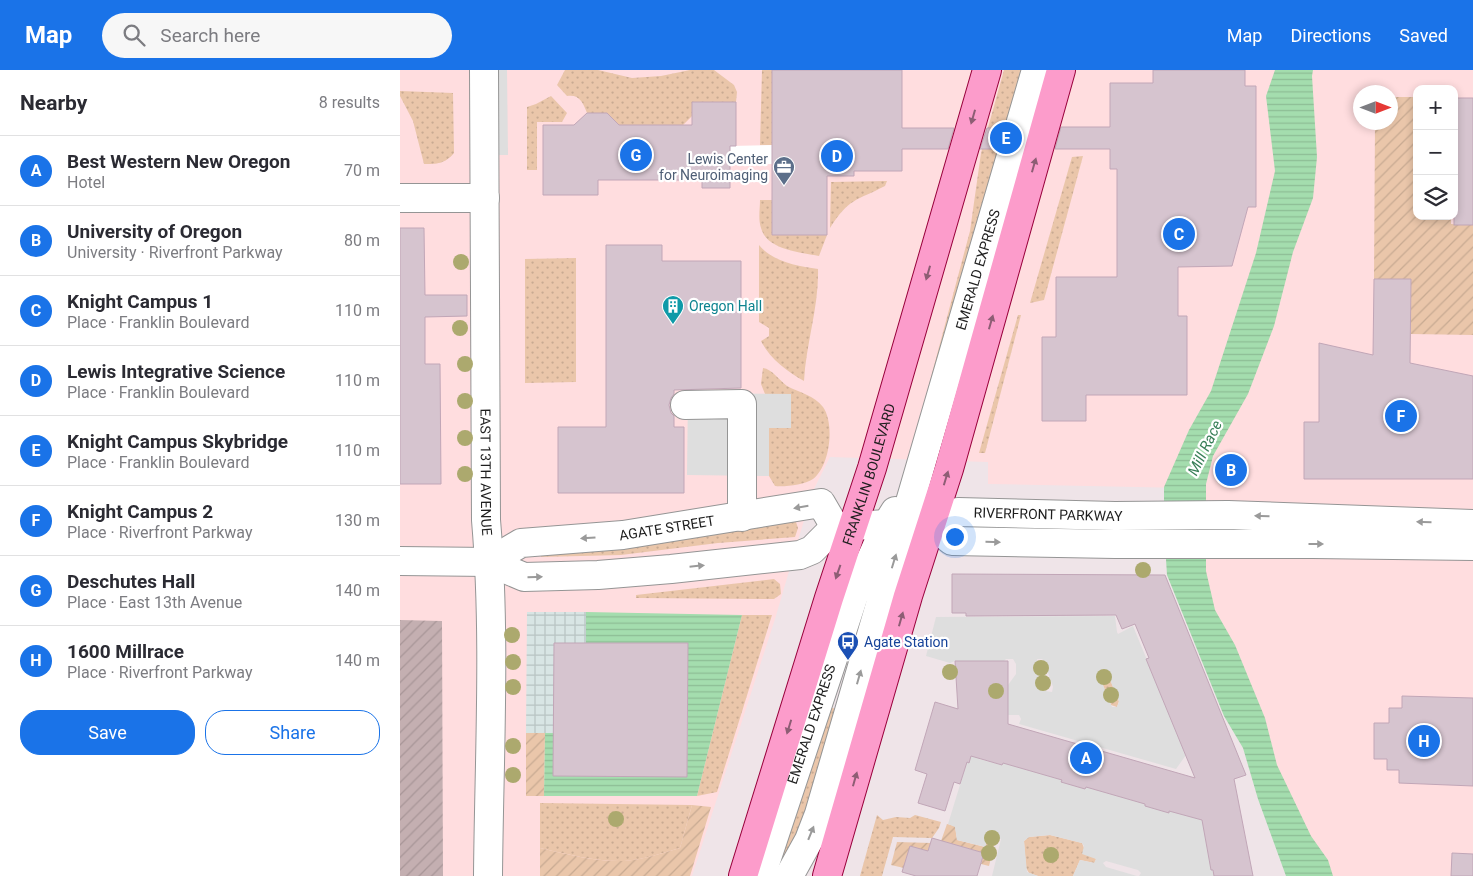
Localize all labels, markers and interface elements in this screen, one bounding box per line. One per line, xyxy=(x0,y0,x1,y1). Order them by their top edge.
search box xyxy=(102,13,452,58)
text: Map xyxy=(25,21,72,49)
icon: search xyxy=(120,21,148,49)
text: Search here xyxy=(160,24,260,47)
text: Map xyxy=(1227,25,1262,46)
text: Directions xyxy=(1290,25,1371,46)
text: Saved xyxy=(1399,25,1448,46)
north arrow xyxy=(1353,85,1398,130)
map controls xyxy=(1413,85,1458,220)
button: + xyxy=(1413,85,1458,130)
text: Nearby xyxy=(20,91,87,115)
text: 8 results xyxy=(319,93,380,112)
one-way arrow xyxy=(969,109,977,124)
pin: E xyxy=(990,119,1022,157)
button: − xyxy=(1413,130,1458,175)
pin: G xyxy=(620,136,652,174)
pin: D xyxy=(821,137,853,175)
text: Best Western New Oregon xyxy=(67,150,290,173)
place label: Lewis Center for Neuroimaging xyxy=(659,151,768,183)
office icon: Lewis Center for Neuroimaging xyxy=(772,155,796,186)
one-way arrow xyxy=(1031,158,1039,173)
text: A xyxy=(31,161,41,180)
text: 70 m xyxy=(344,161,380,180)
text: Hotel xyxy=(67,173,105,192)
button: layers xyxy=(1413,175,1458,220)
street label: EMERALD EXPRESS xyxy=(953,207,1003,332)
pin: C xyxy=(1163,215,1195,253)
text: University of Oregon xyxy=(67,220,242,243)
text: B xyxy=(31,231,41,250)
text: 80 m xyxy=(344,231,380,250)
text: University · Riverfront Parkway xyxy=(67,243,283,262)
one-way arrow xyxy=(924,266,932,281)
text: Knight Campus 1 xyxy=(67,290,213,313)
building icon: Oregon Hall xyxy=(661,294,685,325)
place label: Oregon Hall xyxy=(689,298,762,314)
text: C xyxy=(31,301,41,320)
text: 110 m xyxy=(335,301,380,320)
text: Place · Franklin Boulevard xyxy=(67,313,249,332)
one-way arrow xyxy=(987,314,995,329)
text: Lewis Integrative Science xyxy=(67,360,285,383)
text: D xyxy=(31,371,41,390)
text: 110 m xyxy=(335,371,380,390)
text: Place · Franklin Boulevard xyxy=(67,383,249,402)
pin: F xyxy=(1385,397,1417,435)
street label: FRANKLIN BOULEVARD xyxy=(839,402,898,547)
street label: EAST 13TH AVENUE xyxy=(478,408,495,536)
water label: Mill Race xyxy=(1184,417,1226,479)
text: Knight Campus Skybridge xyxy=(67,430,288,453)
text: E xyxy=(32,441,41,460)
text: 110 m xyxy=(335,441,380,460)
pin: B xyxy=(1215,451,1247,489)
text: Place · Franklin Boulevard xyxy=(67,453,249,472)
one-way arrow xyxy=(943,471,951,486)
text: Knight Campus 2 xyxy=(67,500,213,523)
one-way arrow xyxy=(792,503,808,511)
street label: RIVERFRONT PARKWAY xyxy=(974,504,1123,524)
text: F xyxy=(32,511,40,530)
text: 130 m xyxy=(335,511,380,530)
street label: AGATE STREET xyxy=(618,512,716,543)
one-way arrow xyxy=(1254,512,1270,520)
one-way arrow xyxy=(1416,518,1432,526)
text: Place · Riverfront Parkway xyxy=(67,523,253,542)
your location xyxy=(942,524,968,550)
one-way arrow xyxy=(580,534,596,542)
one-way arrow xyxy=(985,538,1001,546)
one-way arrow xyxy=(1308,540,1324,548)
one-way arrow xyxy=(890,554,898,569)
one-way arrow xyxy=(689,562,705,570)
one-way arrow xyxy=(834,565,842,580)
text: Deschutes Hall xyxy=(67,570,195,593)
one-way arrow xyxy=(527,572,543,580)
text: G xyxy=(31,581,41,600)
text: 140 m xyxy=(335,581,380,600)
text: Place · East 13th Avenue xyxy=(67,593,242,612)
one-way arrow xyxy=(898,612,906,627)
bus stop icon: Agate Station xyxy=(836,630,860,661)
place label: Agate Station xyxy=(864,634,948,650)
text: 1600 Millrace xyxy=(67,640,184,663)
text: H xyxy=(30,651,42,670)
text: 140 m xyxy=(335,651,380,670)
street label: EMERALD EXPRESS xyxy=(784,662,838,786)
text: Place · Riverfront Parkway xyxy=(67,663,253,682)
one-way arrow xyxy=(856,670,864,685)
button: Save xyxy=(20,710,195,755)
button: Share xyxy=(205,710,380,755)
one-way arrow xyxy=(784,720,792,735)
pin: H xyxy=(1408,722,1440,760)
pin: A xyxy=(1070,739,1102,777)
one-way arrow xyxy=(851,771,859,786)
one-way arrow xyxy=(808,825,816,840)

